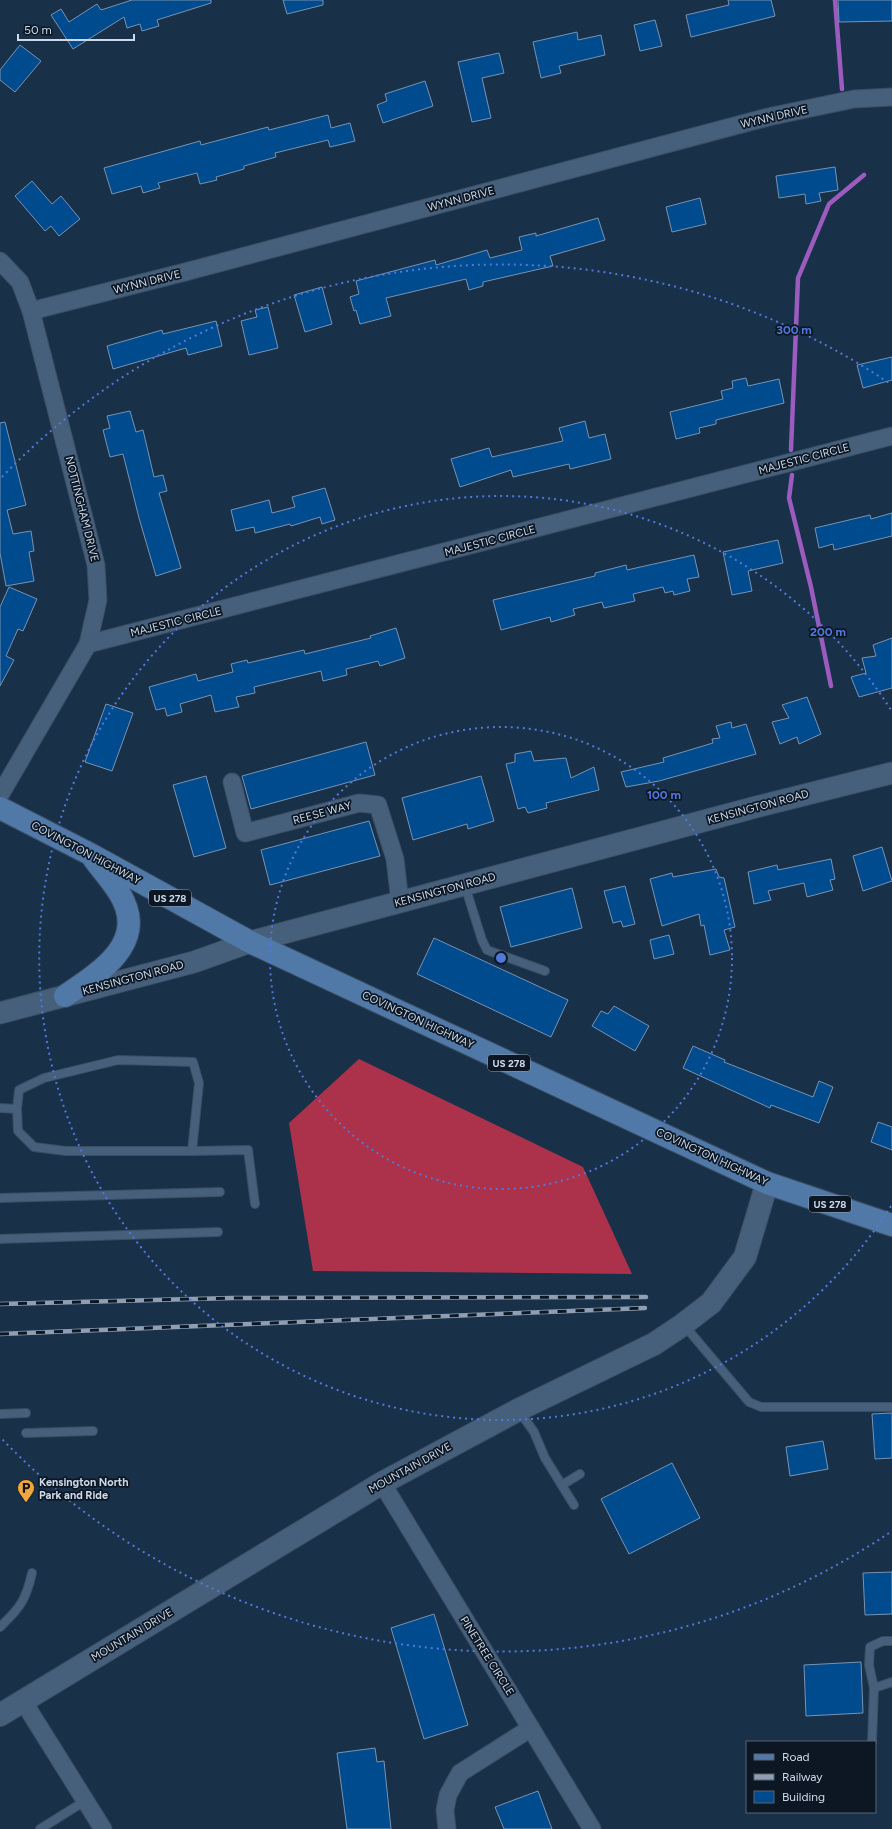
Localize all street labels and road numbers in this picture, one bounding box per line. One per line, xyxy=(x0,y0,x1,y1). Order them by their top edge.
street label: WYNN DRIVE xyxy=(739,103,809,131)
street label: WYNN DRIVE xyxy=(426,184,496,214)
street label: WYNN DRIVE xyxy=(112,267,182,297)
street label: MAJESTIC CIRCLE xyxy=(757,441,851,477)
street label: NOTTINGHAM DRIVE xyxy=(63,455,101,563)
street label: MAJESTIC CIRCLE xyxy=(443,523,537,559)
street label: MAJESTIC CIRCLE xyxy=(129,604,223,640)
street label: KENSINGTON ROAD xyxy=(706,787,811,827)
street label: REESE WAY xyxy=(291,799,353,827)
street label: COVINGTON HIGHWAY xyxy=(29,819,143,887)
street label: KENSINGTON ROAD xyxy=(393,870,498,910)
road number: US 278 xyxy=(149,890,191,906)
street label: KENSINGTON ROAD xyxy=(81,958,186,998)
street label: COVINGTON HIGHWAY xyxy=(360,988,476,1052)
road number: US 278 xyxy=(488,1055,530,1071)
street label: COVINGTON HIGHWAY xyxy=(654,1125,770,1189)
road number: US 278 xyxy=(809,1196,851,1212)
street label: MOUNTAIN DRIVE xyxy=(366,1440,454,1496)
street label: MOUNTAIN DRIVE xyxy=(89,1606,175,1664)
street label: PINETREE CIRCLE xyxy=(457,1614,517,1698)

